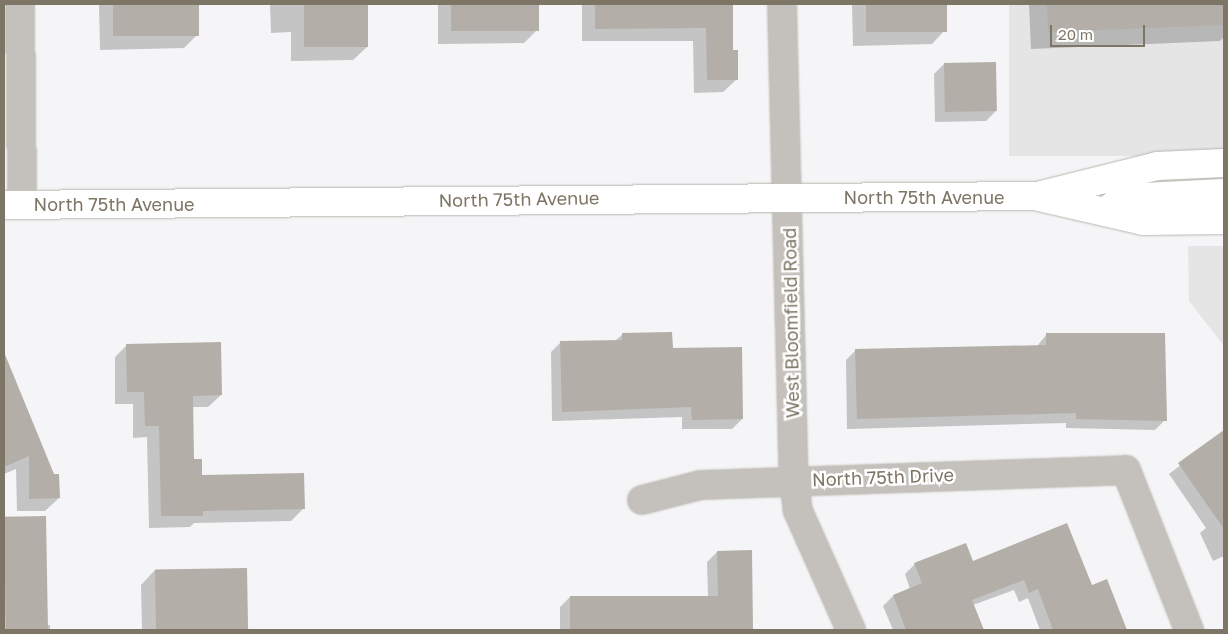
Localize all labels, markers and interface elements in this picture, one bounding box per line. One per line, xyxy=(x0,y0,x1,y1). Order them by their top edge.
scale bar xyxy=(1053,15,1148,47)
text: 20 m xyxy=(1058,25,1093,43)
street label: North 75th Avenue xyxy=(844,186,1004,208)
street label: North 75th Avenue xyxy=(438,187,600,211)
street label: North 75th Avenue xyxy=(34,193,194,215)
street label: West Bloomfield Road xyxy=(779,228,803,418)
street label: North 75th Drive xyxy=(812,464,954,490)

